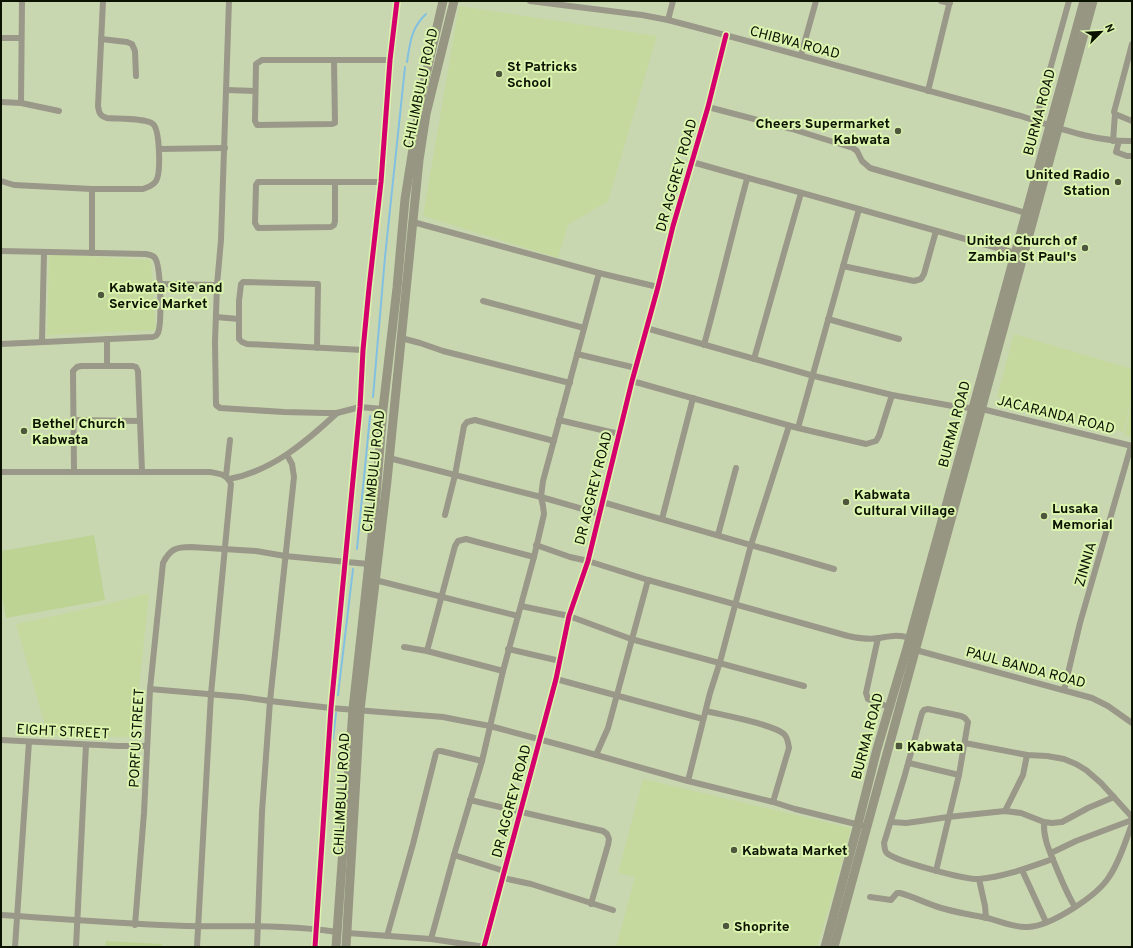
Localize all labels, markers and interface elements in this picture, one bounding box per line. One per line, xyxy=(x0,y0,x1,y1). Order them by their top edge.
north arrow xyxy=(1081,12,1121,52)
text: N xyxy=(1101,22,1117,35)
street label: CHIBWA ROAD xyxy=(748,23,842,64)
street label: CHILIMBULU ROAD xyxy=(400,27,443,150)
place label: St Patricks School xyxy=(507,59,577,92)
street label: BURMA ROAD xyxy=(1021,67,1060,158)
marker: St Patricks School xyxy=(494,69,504,79)
place label: Cheers Supermarket Kabwata xyxy=(756,116,890,149)
street label: DR AGGREY ROAD xyxy=(653,117,702,234)
marker: Cheers Supermarket Kabwata xyxy=(893,126,903,136)
place label: United Radio Station xyxy=(1026,167,1110,200)
marker: United Radio Station xyxy=(1113,177,1123,187)
place label: United Church of Zambia St Paul's xyxy=(966,233,1077,266)
marker: United Church of Zambia St Paul's xyxy=(1080,243,1090,253)
place label: Kabwata Site and Service Market xyxy=(109,280,223,313)
marker: Kabwata Site and Service Market xyxy=(96,290,106,300)
street label: BURMA ROAD xyxy=(936,379,975,470)
street label: JACARANDA ROAD xyxy=(995,393,1116,438)
street label: CHILIMBULU ROAD xyxy=(360,409,389,533)
place label: Bethel Church Kabwata xyxy=(32,416,125,449)
marker: Bethel Church Kabwata xyxy=(19,426,29,436)
street label: DR AGGREY ROAD xyxy=(572,430,617,547)
place label: Kabwata Cultural Village xyxy=(854,487,955,520)
marker: Kabwata Cultural Village xyxy=(841,497,851,507)
place label: Lusaka Memorial xyxy=(1052,501,1113,534)
marker: Lusaka Memorial xyxy=(1039,511,1049,521)
street label: ZINNIA xyxy=(1072,540,1101,589)
street label: PAUL BANDA ROAD xyxy=(964,644,1087,693)
street label: PORFU STREET xyxy=(126,688,149,788)
street label: BURMA ROAD xyxy=(849,691,888,782)
street label: EIGHT STREET xyxy=(16,722,110,743)
street label: CHILIMBULU ROAD xyxy=(331,732,354,856)
place label: Kabwata xyxy=(907,739,963,756)
marker: Kabwata xyxy=(894,741,904,751)
street label: DR AGGREY ROAD xyxy=(489,743,536,860)
place label: Kabwata Market xyxy=(742,843,848,860)
marker: Kabwata Market xyxy=(729,845,739,855)
place label: Shoprite xyxy=(734,919,790,936)
marker: Shoprite xyxy=(721,921,731,931)

